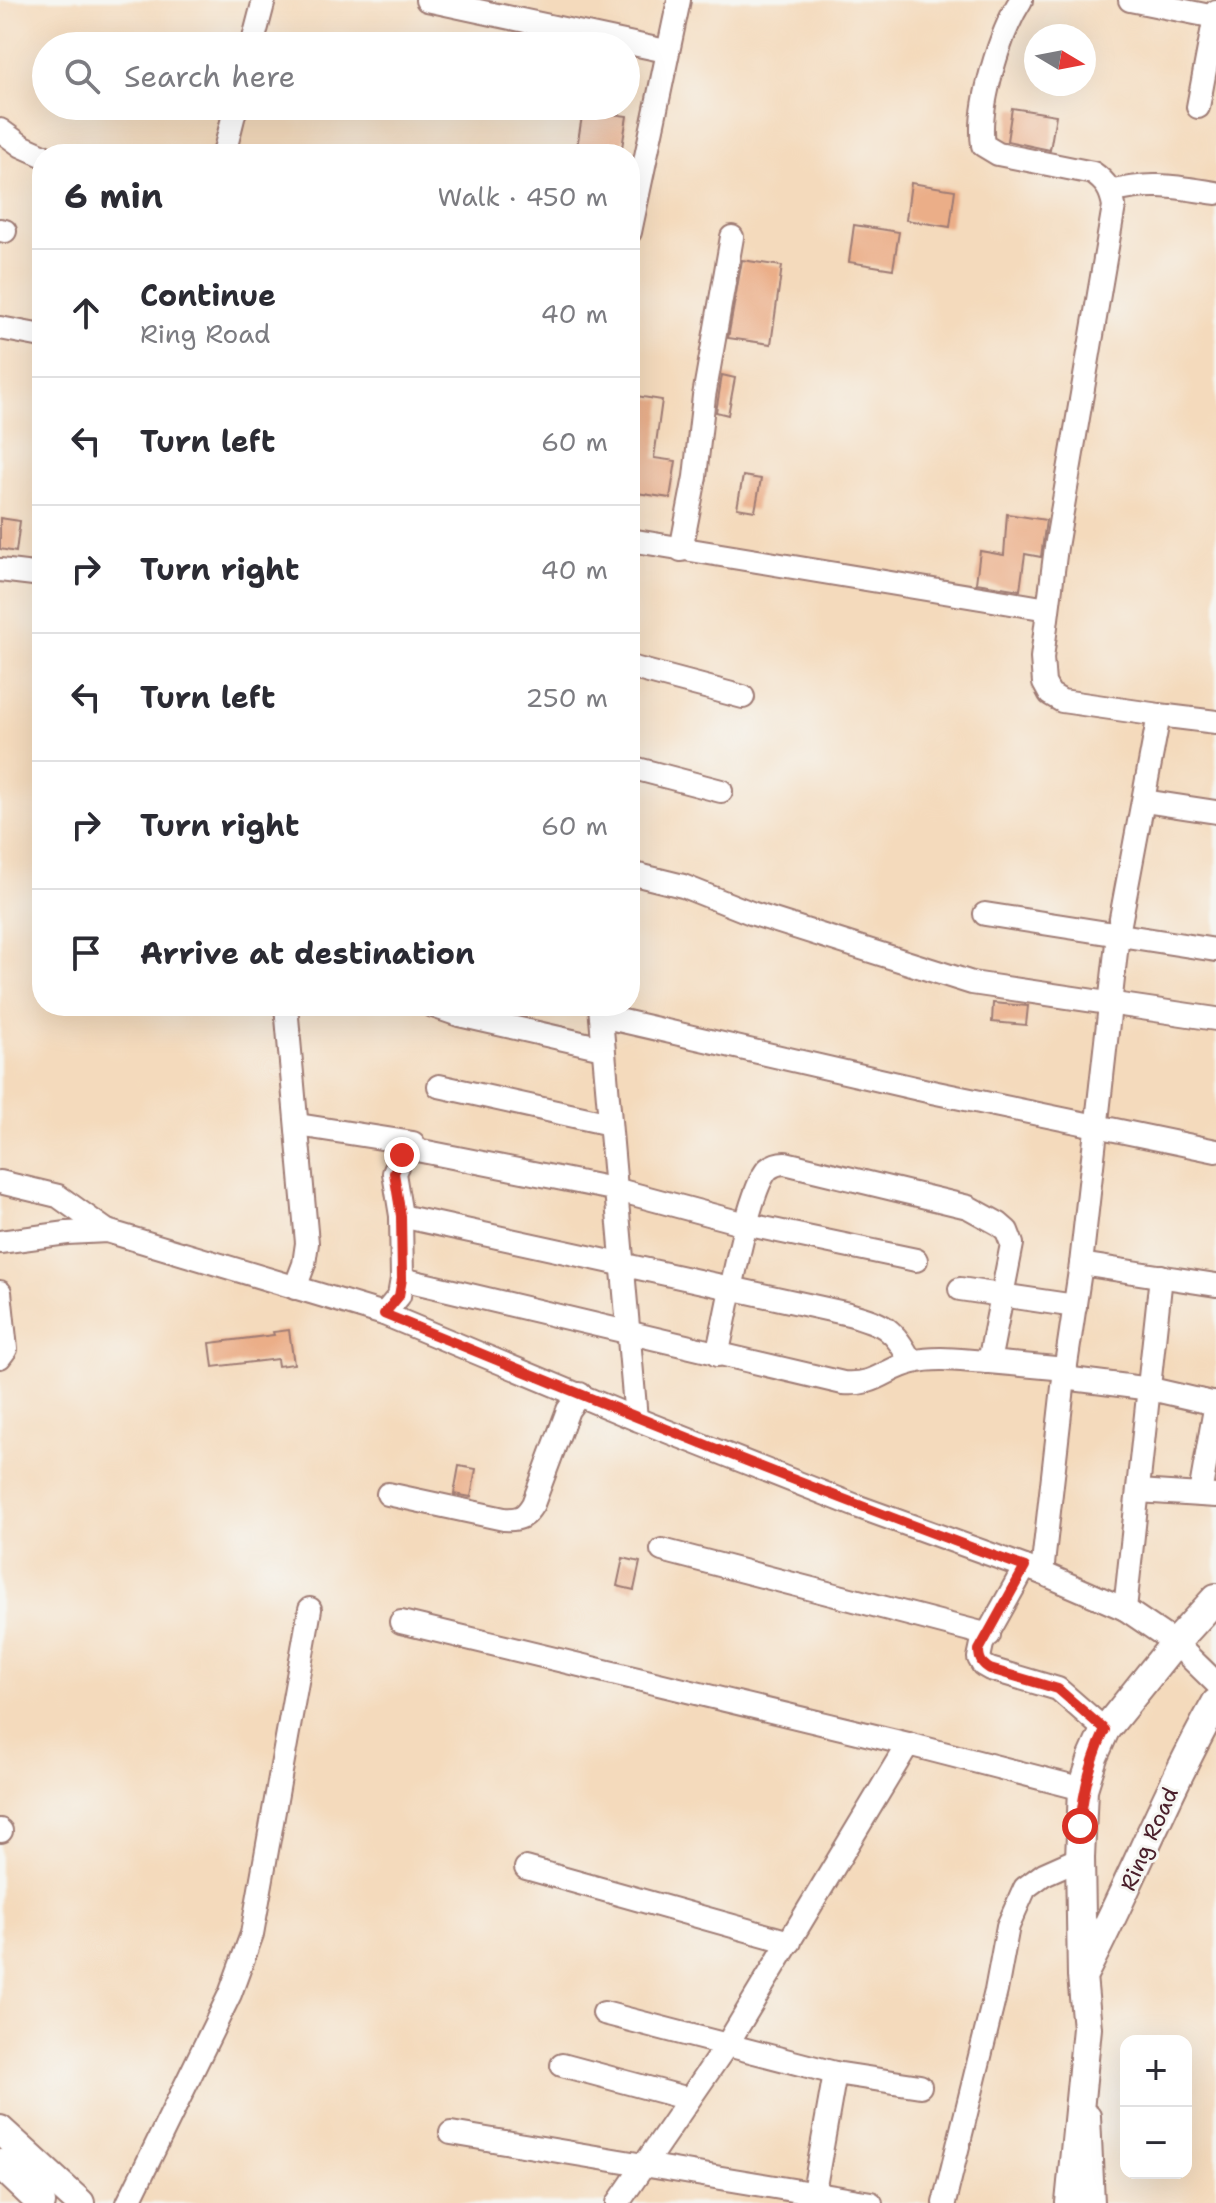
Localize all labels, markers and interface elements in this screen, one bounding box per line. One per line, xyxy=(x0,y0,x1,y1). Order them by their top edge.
north arrow xyxy=(1024,24,1096,96)
search box xyxy=(32,32,640,120)
icon: search xyxy=(60,54,104,98)
text: Search here xyxy=(124,56,295,97)
text: 6 min xyxy=(64,173,163,219)
text: Walk · 450 m xyxy=(438,179,608,214)
text: Continue xyxy=(140,275,276,316)
icon: ahead xyxy=(64,291,108,335)
text: 40 m xyxy=(541,296,608,331)
text: Ring Road xyxy=(140,316,271,351)
icon: left xyxy=(64,419,108,463)
text: Turn left xyxy=(140,421,275,462)
text: 60 m xyxy=(541,424,608,459)
icon: right xyxy=(64,547,108,591)
text: Turn right xyxy=(140,549,299,590)
text: 40 m xyxy=(541,552,608,587)
icon: left xyxy=(64,675,108,719)
text: Turn left xyxy=(140,677,275,718)
text: 250 m xyxy=(525,680,608,715)
icon: right xyxy=(64,803,108,847)
text: Turn right xyxy=(140,805,299,846)
text: 60 m xyxy=(541,808,608,843)
icon: arrive xyxy=(64,931,108,975)
text: Arrive at destination xyxy=(140,933,475,974)
route end xyxy=(384,1137,420,1173)
street label: Ring Road xyxy=(1113,1783,1185,1895)
route start xyxy=(1062,1808,1098,1844)
map controls xyxy=(1120,2035,1192,2179)
button: + xyxy=(1120,2035,1192,2107)
button: − xyxy=(1120,2107,1192,2179)

